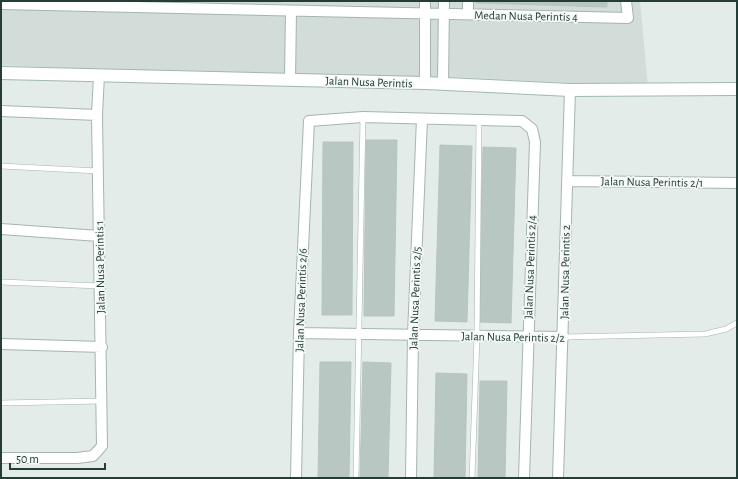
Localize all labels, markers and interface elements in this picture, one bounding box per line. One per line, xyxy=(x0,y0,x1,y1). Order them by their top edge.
street label: Medan Nusa Perintis 4 xyxy=(474,9,578,23)
street label: Jalan Nusa Perintis xyxy=(325,74,413,90)
street label: Jalan Nusa Perintis 2/1 xyxy=(601,175,703,189)
street label: Jalan Nusa Perintis 2/4 xyxy=(522,215,538,319)
street label: Jalan Nusa Perintis 1 xyxy=(93,220,107,314)
street label: Jalan Nusa Perintis 2 xyxy=(558,224,572,319)
street label: Jalan Nusa Perintis 2/5 xyxy=(407,246,423,350)
street label: Jalan Nusa Perintis 2/6 xyxy=(293,248,309,352)
street label: Jalan Nusa Perintis 2/2 xyxy=(461,330,565,344)
scale bar xyxy=(10,445,105,471)
text: 50 m xyxy=(16,453,39,465)

